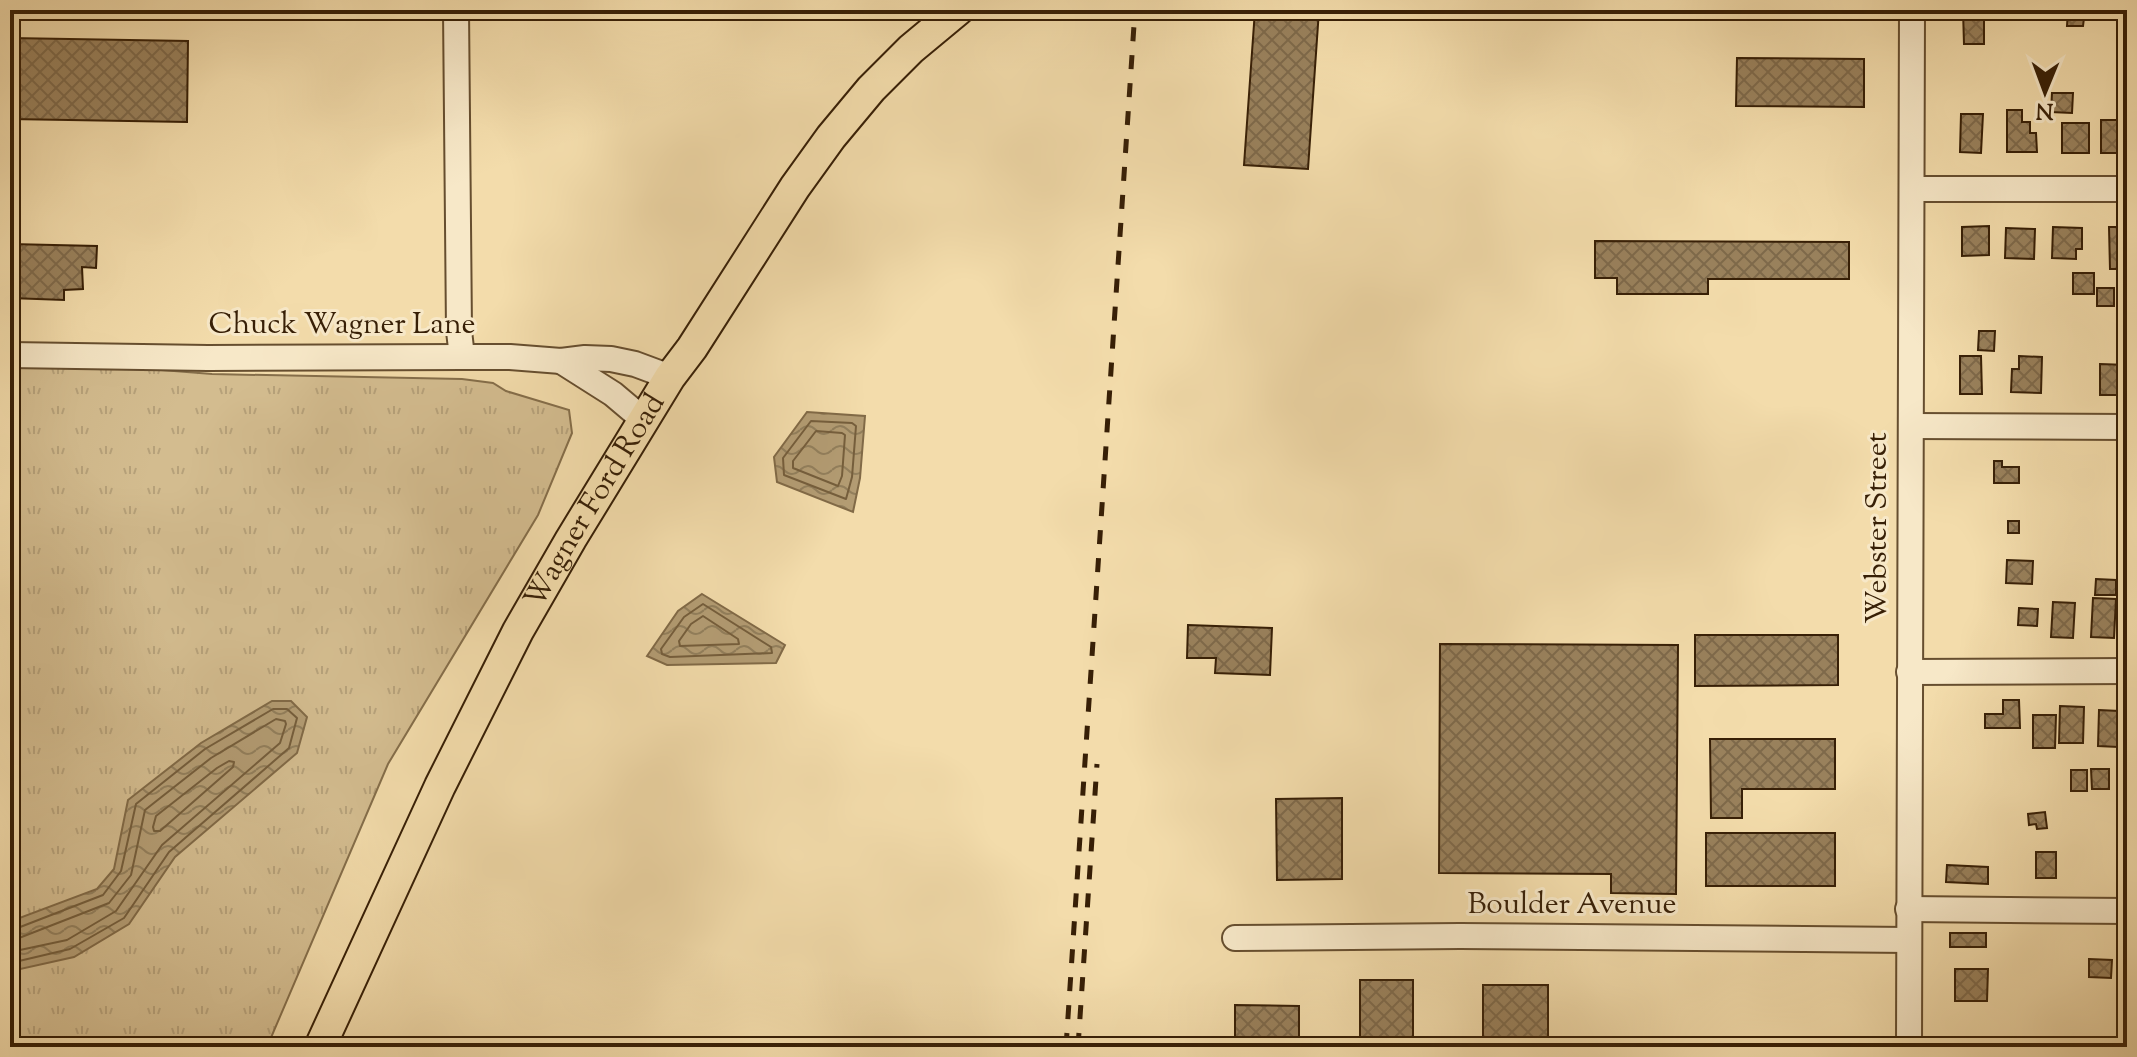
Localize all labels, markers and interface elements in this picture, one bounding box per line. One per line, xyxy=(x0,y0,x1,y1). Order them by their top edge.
north arrow xyxy=(2005,52,2085,132)
text: N xyxy=(2035,93,2054,125)
street label: Chuck Wagner Lane xyxy=(209,304,475,347)
street label: Wagner Ford Road xyxy=(514,385,676,616)
street label: Webster Street xyxy=(1857,432,1900,624)
street label: Boulder Avenue xyxy=(1467,884,1677,927)

